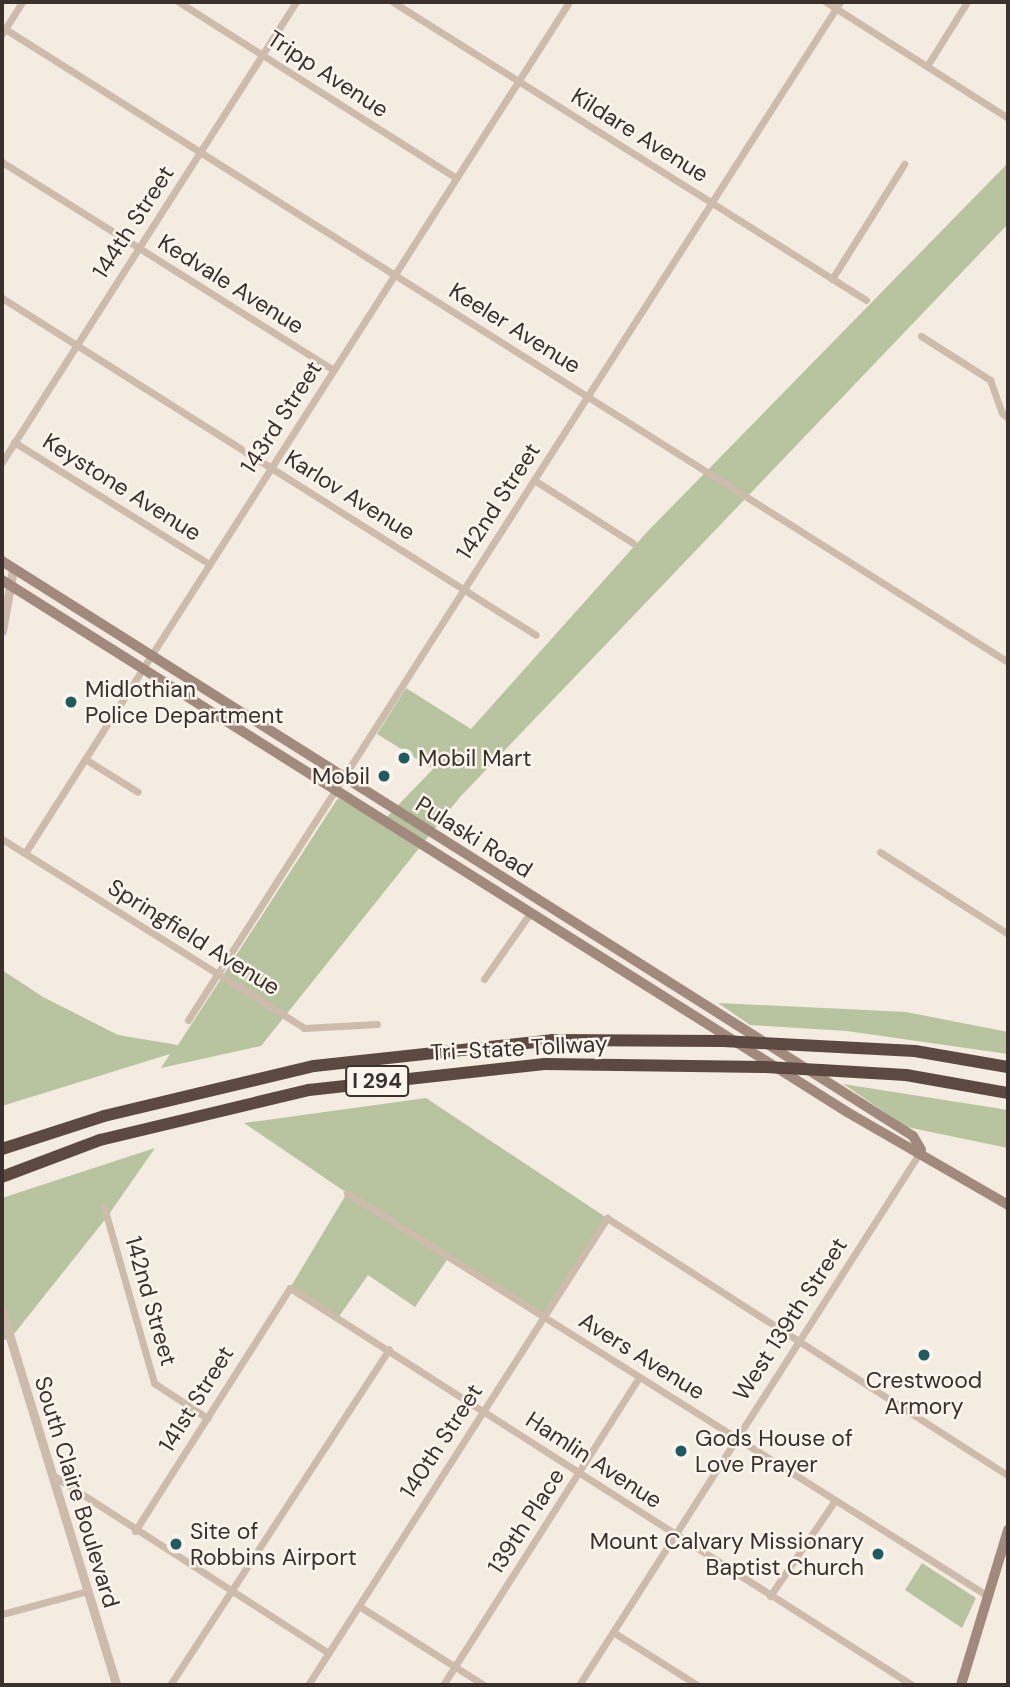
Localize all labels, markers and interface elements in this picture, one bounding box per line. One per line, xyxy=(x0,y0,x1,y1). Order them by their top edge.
street label: Tripp Avenue xyxy=(262,25,394,123)
street label: Kildare Avenue xyxy=(566,82,714,188)
street label: 144th Street xyxy=(86,161,180,283)
street label: Kedvale Avenue xyxy=(153,228,309,340)
street label: Keeler Avenue xyxy=(444,277,586,379)
street label: 143rd Street xyxy=(234,356,328,478)
street label: Keystone Avenue xyxy=(38,427,206,547)
street label: 142nd Street xyxy=(450,438,546,564)
street label: Karlov Avenue xyxy=(280,444,420,546)
place label: Midlothian Police Department xyxy=(85,675,283,729)
marker: Midlothian Police Department xyxy=(63,694,79,710)
place label: Mobil Mart xyxy=(418,744,532,772)
marker: Mobil Mart xyxy=(396,750,412,766)
place label: Mobil xyxy=(312,762,370,790)
marker: Mobil xyxy=(376,768,392,784)
street label: Pulaski Road xyxy=(411,790,537,884)
street label: Springfield Avenue xyxy=(103,873,285,1001)
street label: Tri-State Tollway xyxy=(430,1030,608,1066)
road number: I 294 xyxy=(344,1064,410,1098)
street label: West 139th Street xyxy=(727,1232,853,1406)
street label: 142nd Street xyxy=(119,1233,183,1369)
street label: Avers Avenue xyxy=(574,1306,710,1406)
street label: 141st Street xyxy=(153,1341,239,1457)
marker: Crestwood Armory xyxy=(916,1347,932,1363)
place label: Crestwood Armory xyxy=(866,1366,982,1420)
street label: South Claire Boulevard xyxy=(29,1373,125,1611)
street label: 140th Street xyxy=(394,1379,488,1503)
street label: Hamlin Avenue xyxy=(521,1406,667,1514)
place label: Gods House of Love Prayer xyxy=(695,1424,853,1478)
marker: Gods House of Love Prayer xyxy=(673,1443,689,1459)
street label: 139th Place xyxy=(482,1463,570,1579)
place label: Site of Robbins Airport xyxy=(190,1517,357,1571)
place label: Mount Calvary Missionary Baptist Church xyxy=(590,1527,864,1581)
marker: Site of Robbins Airport xyxy=(168,1536,184,1552)
marker: Mount Calvary Missionary Baptist Church xyxy=(870,1546,886,1562)

